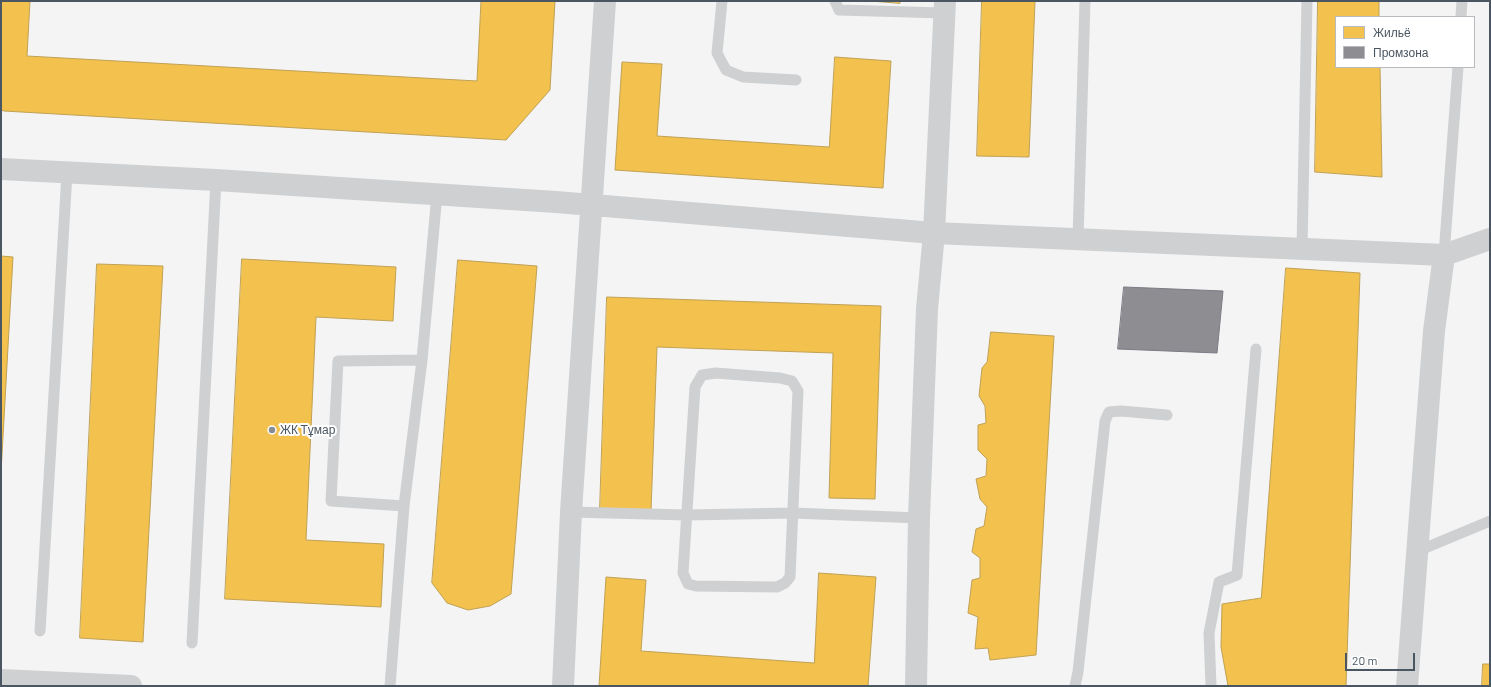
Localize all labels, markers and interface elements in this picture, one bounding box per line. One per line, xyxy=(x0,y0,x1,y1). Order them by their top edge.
legend xyxy=(1335,16,1475,68)
text: Жильё xyxy=(1373,25,1411,39)
text: Промзона xyxy=(1373,45,1428,59)
place label: ЖК Тұмар xyxy=(280,423,335,437)
marker: ЖК Тұмар xyxy=(267,425,277,435)
scale bar xyxy=(1347,645,1417,671)
text: 20 m xyxy=(1352,653,1378,667)

